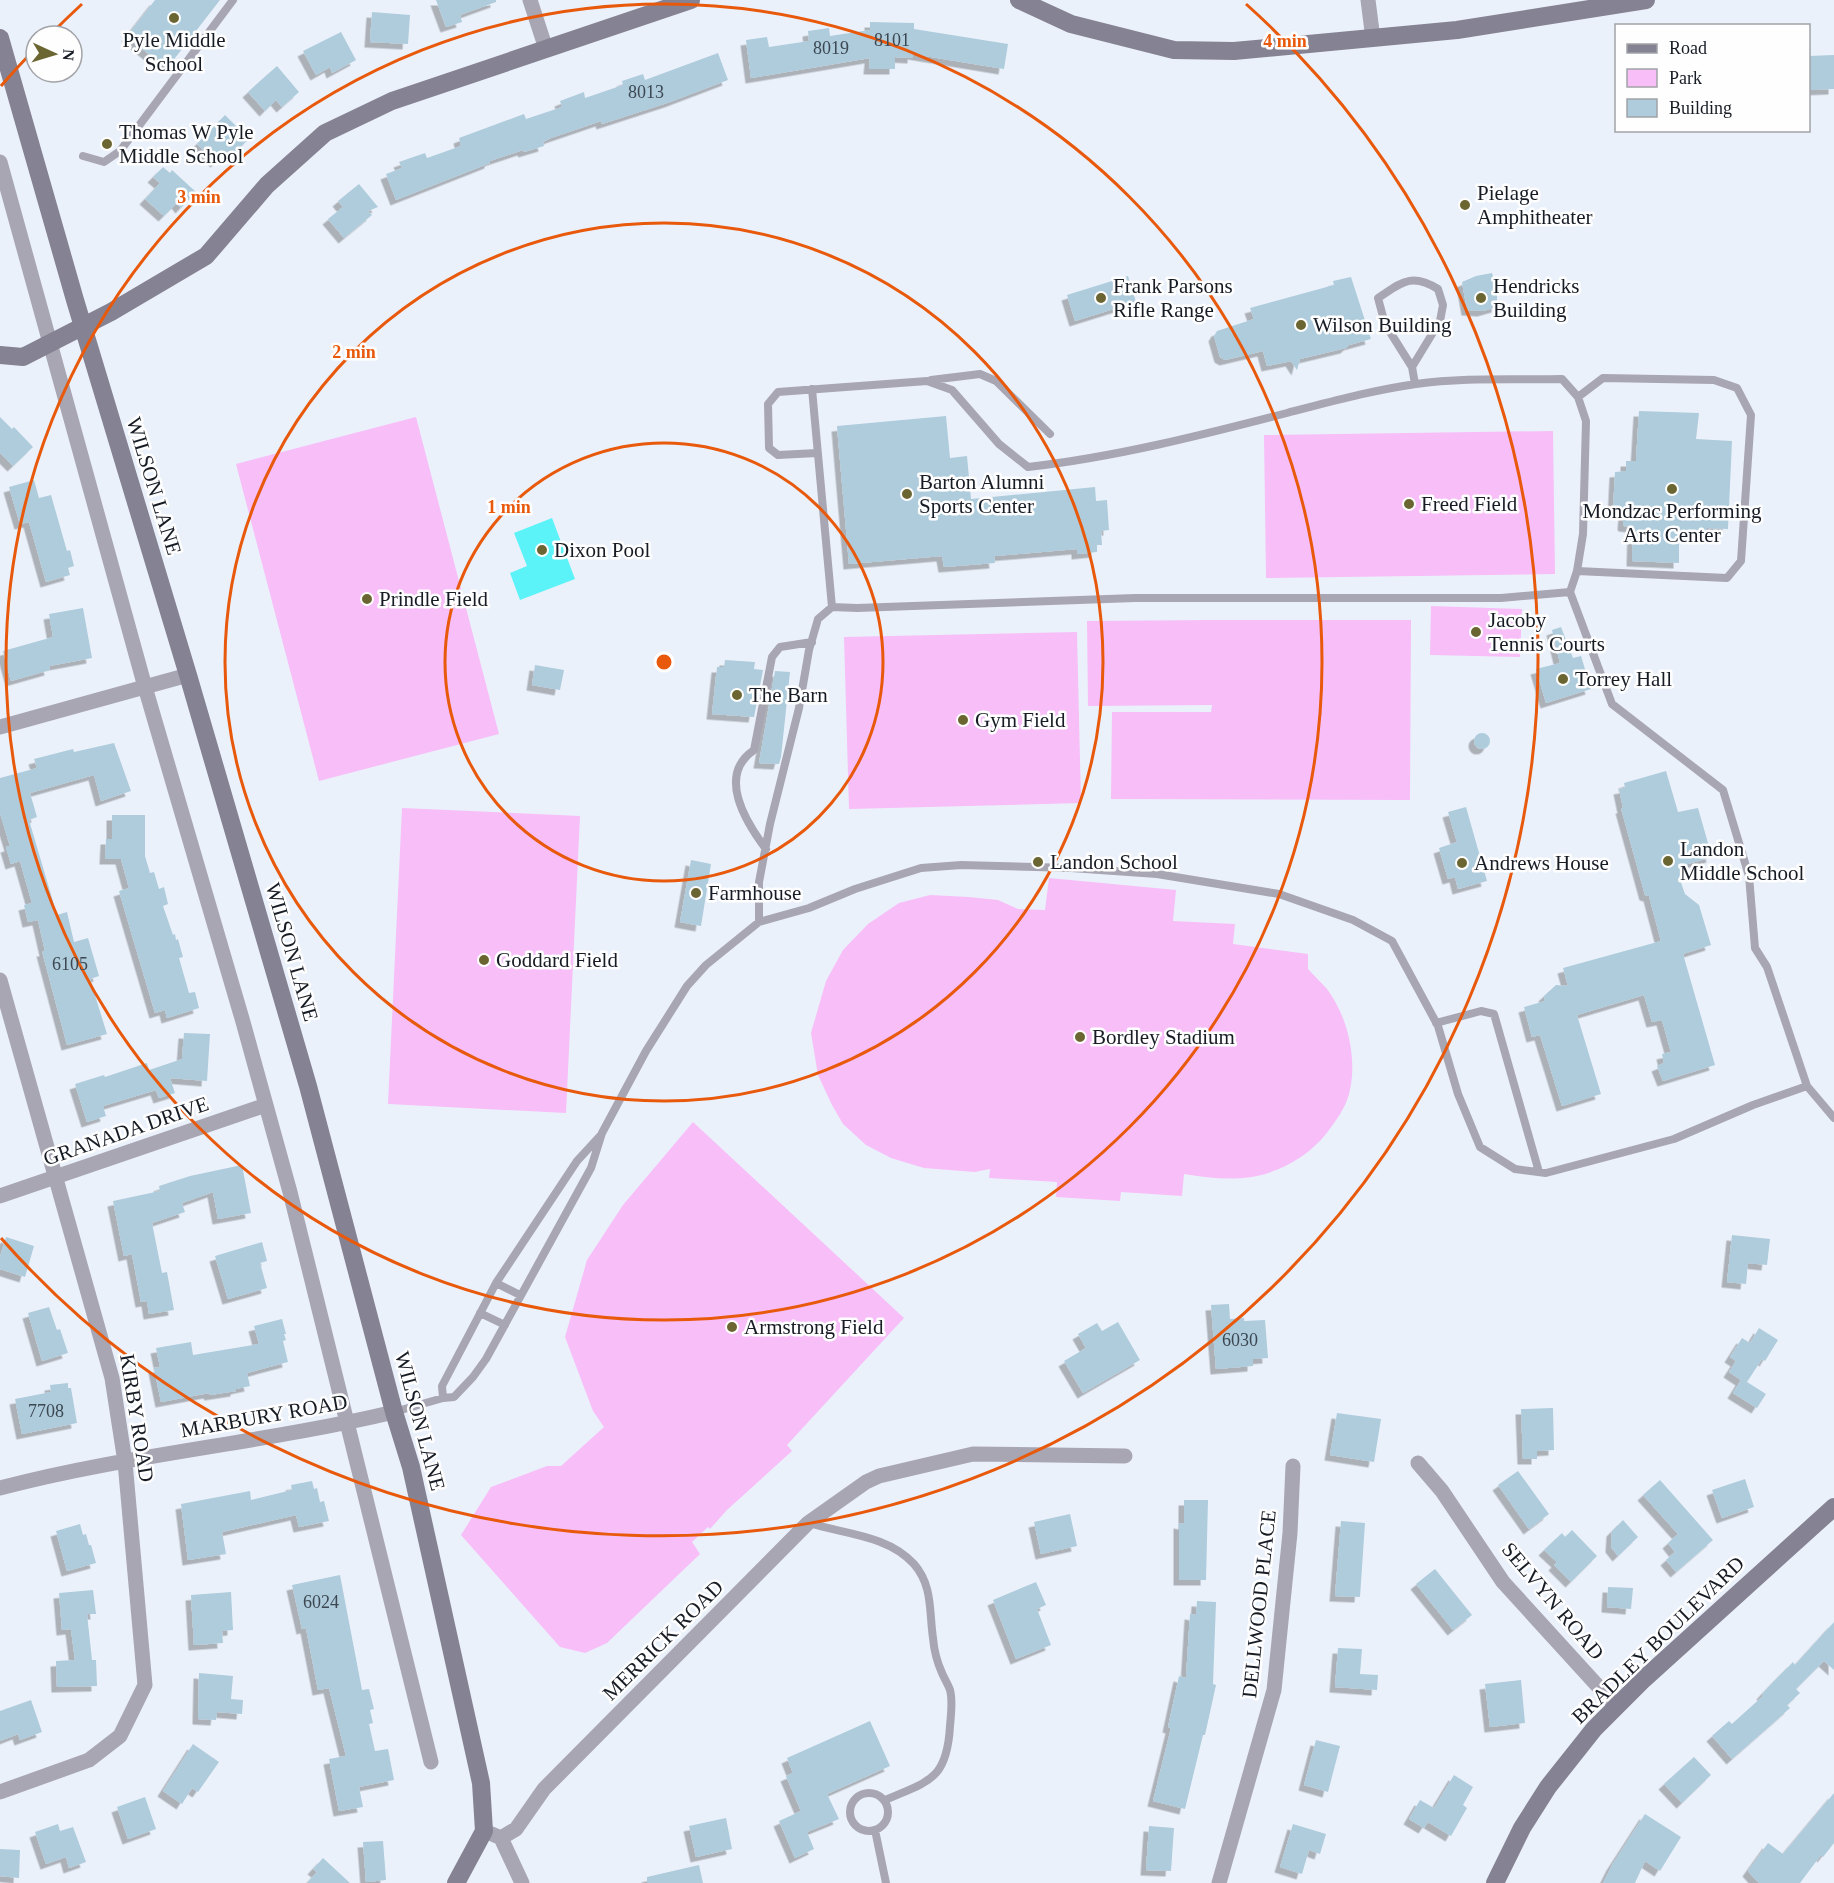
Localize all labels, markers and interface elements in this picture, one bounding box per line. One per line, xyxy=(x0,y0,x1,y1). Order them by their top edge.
marker: Pyle Middle School xyxy=(167,11,181,25)
north arrow xyxy=(24,24,84,84)
legend xyxy=(1615,24,1810,132)
place label: Pyle Middle School xyxy=(122,28,226,76)
house number: 8101 xyxy=(874,30,910,50)
text: 4 min xyxy=(1263,31,1307,51)
house number: 8019 xyxy=(813,38,849,58)
text: Road xyxy=(1669,38,1707,58)
text: N xyxy=(60,49,77,62)
text: Park xyxy=(1669,68,1702,88)
house number: 8013 xyxy=(628,82,664,102)
text: Building xyxy=(1669,98,1732,118)
place label: Thomas W Pyle Middle School xyxy=(119,120,254,168)
marker: Thomas W Pyle Middle School xyxy=(100,137,114,151)
place label: Pielage Amphitheater xyxy=(1477,181,1592,229)
text: 3 min xyxy=(177,187,221,207)
marker: Pielage Amphitheater xyxy=(1458,198,1472,212)
place label: Frank Parsons Rifle Range xyxy=(1113,274,1233,322)
place label: Hendricks Building xyxy=(1493,274,1579,322)
marker: Frank Parsons Rifle Range xyxy=(1094,291,1108,305)
marker: Hendricks Building xyxy=(1474,291,1488,305)
place label: Wilson Building xyxy=(1313,313,1452,337)
marker: Wilson Building xyxy=(1294,318,1308,332)
text: 2 min xyxy=(332,342,376,362)
street label: WILSON LANE xyxy=(122,414,186,558)
place label: Barton Alumni Sports Center xyxy=(919,470,1045,518)
marker: Mondzac Performing Arts Center xyxy=(1665,482,1679,496)
marker: Barton Alumni Sports Center xyxy=(900,487,914,501)
place label: Freed Field xyxy=(1421,492,1518,516)
text: 1 min xyxy=(487,497,531,517)
marker: Freed Field xyxy=(1402,497,1416,511)
place label: Mondzac Performing Arts Center xyxy=(1582,499,1762,547)
place label: Dixon Pool xyxy=(554,538,650,562)
marker: Dixon Pool xyxy=(535,543,549,557)
place label: Prindle Field xyxy=(379,587,489,611)
marker: Prindle Field xyxy=(360,592,374,606)
place label: Jacoby Tennis Courts xyxy=(1488,608,1605,656)
marker: Jacoby Tennis Courts xyxy=(1469,625,1483,639)
centre of rings xyxy=(654,652,674,672)
place label: Torrey Hall xyxy=(1575,667,1672,691)
marker: Torrey Hall xyxy=(1556,672,1570,686)
place label: The Barn xyxy=(749,683,828,707)
marker: The Barn xyxy=(730,688,744,702)
place label: Gym Field xyxy=(975,708,1066,732)
marker: Gym Field xyxy=(956,713,970,727)
place label: Landon Middle School xyxy=(1680,837,1804,885)
place label: Landon School xyxy=(1050,850,1178,874)
place label: Andrews House xyxy=(1474,851,1609,875)
marker: Landon Middle School xyxy=(1661,854,1675,868)
marker: Landon School xyxy=(1031,855,1045,869)
marker: Andrews House xyxy=(1455,856,1469,870)
street label: WILSON LANE xyxy=(261,880,323,1024)
place label: Farmhouse xyxy=(708,881,801,905)
marker: Farmhouse xyxy=(689,886,703,900)
place label: Goddard Field xyxy=(496,948,618,972)
marker: Goddard Field xyxy=(477,953,491,967)
house number: 6105 xyxy=(52,954,88,974)
place label: Bordley Stadium xyxy=(1092,1025,1235,1049)
marker: Bordley Stadium xyxy=(1073,1030,1087,1044)
street label: GRANADA DRIVE xyxy=(40,1091,212,1171)
place label: Armstrong Field xyxy=(744,1315,884,1339)
marker: Armstrong Field xyxy=(725,1320,739,1334)
house number: 6030 xyxy=(1222,1330,1258,1350)
street label: WILSON LANE xyxy=(390,1349,450,1493)
street label: KIRBY ROAD xyxy=(115,1352,159,1484)
street label: MARBURY ROAD xyxy=(179,1390,349,1442)
house number: 7708 xyxy=(28,1401,64,1421)
street label: DELLWOOD PLACE xyxy=(1237,1509,1281,1699)
street label: SELVYN ROAD xyxy=(1497,1537,1609,1665)
street label: BRADLEY BOULEVARD xyxy=(1567,1551,1749,1729)
street label: MERRICK ROAD xyxy=(598,1575,728,1705)
house number: 6024 xyxy=(303,1592,339,1612)

